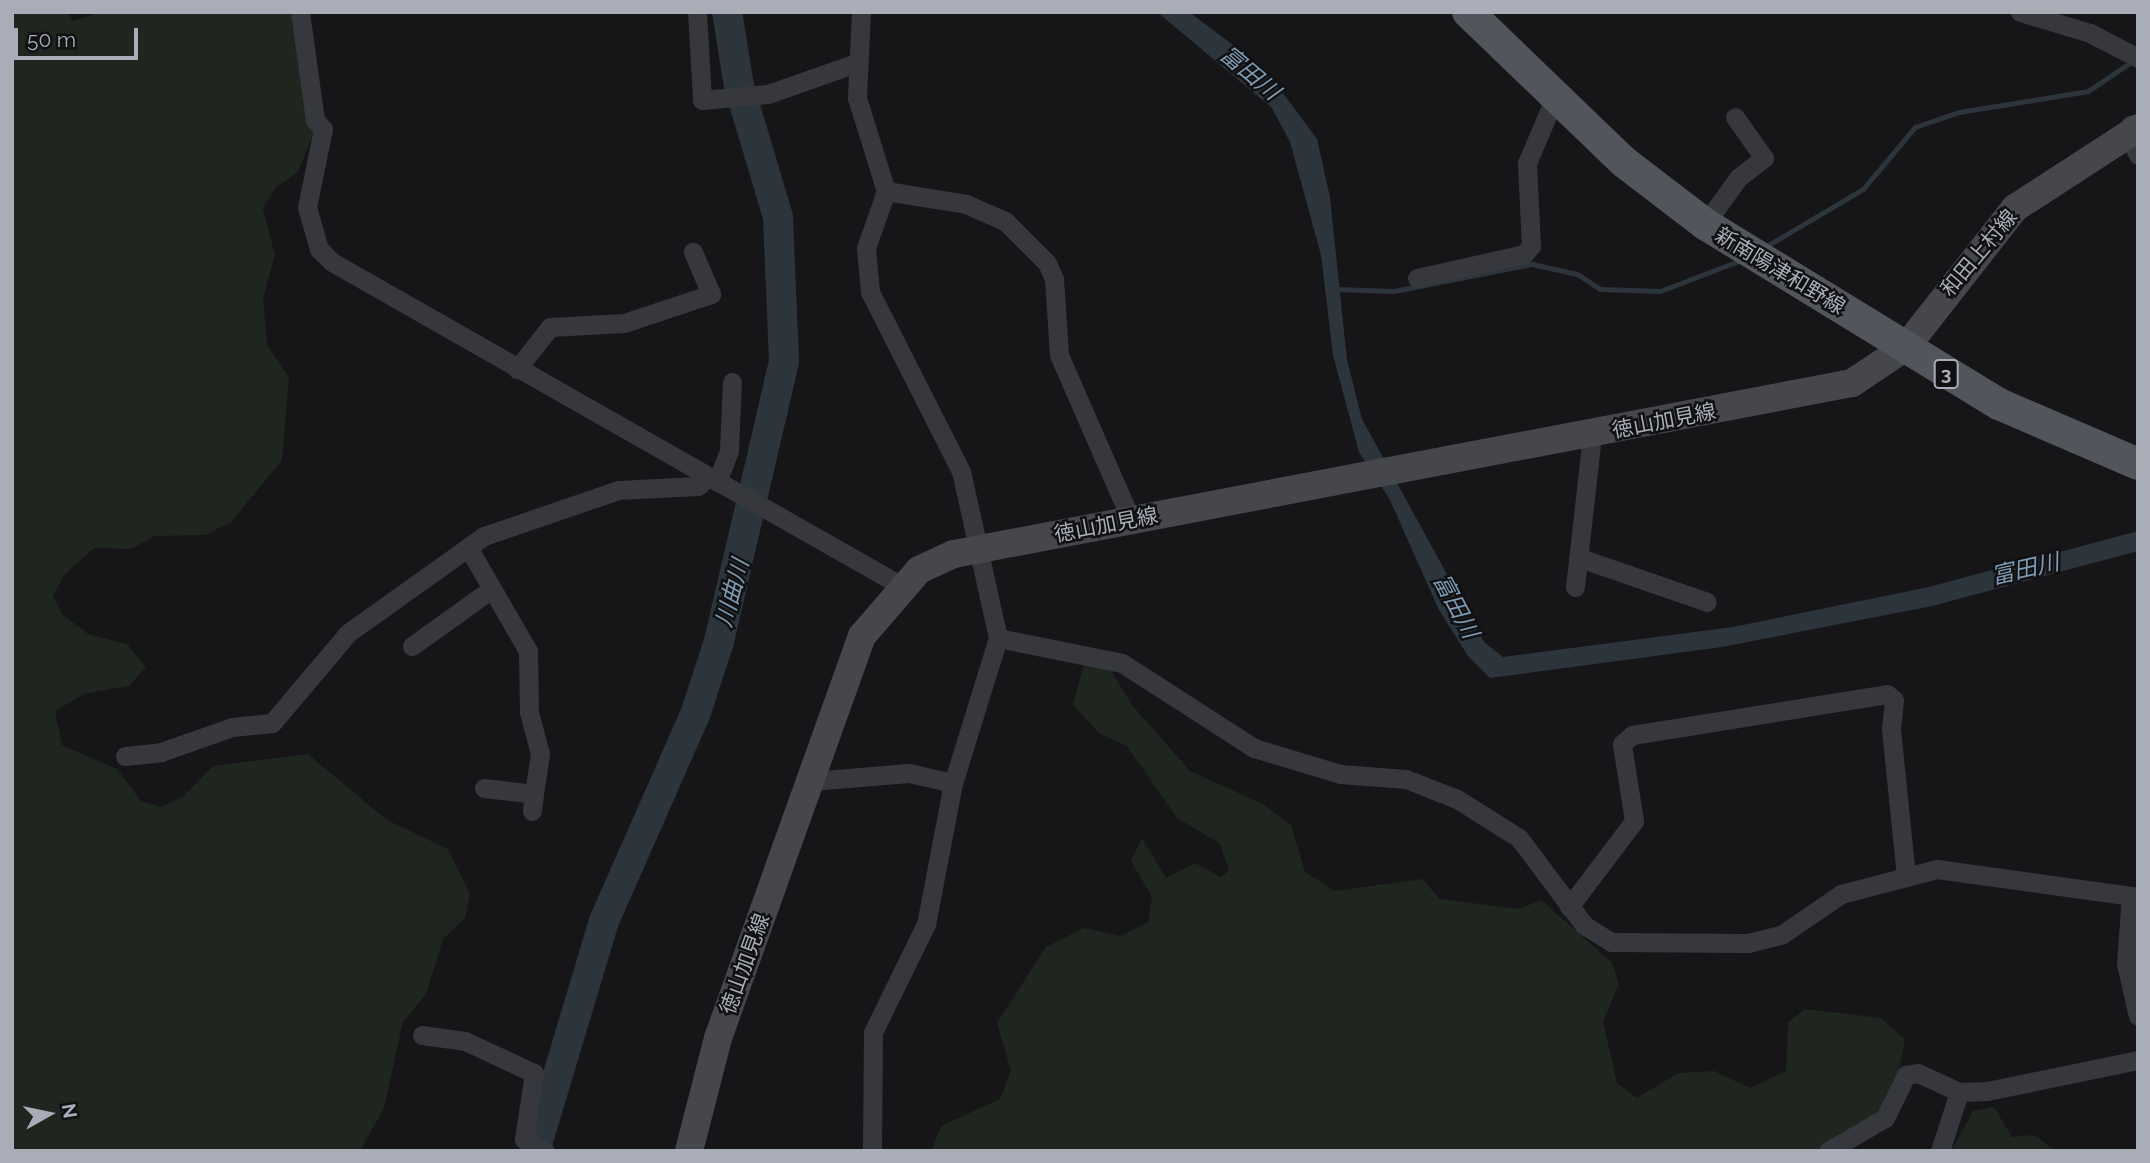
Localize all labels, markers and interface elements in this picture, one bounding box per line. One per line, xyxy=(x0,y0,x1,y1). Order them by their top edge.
scale bar xyxy=(18,14,142,58)
text: 50 m xyxy=(27,27,76,52)
water label: 富田川 xyxy=(1215,40,1285,106)
street label: 和田上村線 xyxy=(1936,205,2022,301)
street label: 新南陽津和野線 xyxy=(1711,222,1849,320)
road number: 3 xyxy=(1932,358,1960,390)
street label: 徳山加見線 xyxy=(1610,399,1718,443)
street label: 徳山加見線 xyxy=(1052,503,1160,547)
water label: 富田川 xyxy=(1988,548,2062,590)
water label: 川曲川 xyxy=(710,556,754,630)
water label: 富田川 xyxy=(1428,569,1484,643)
street label: 徳山加見線 xyxy=(715,910,775,1018)
north arrow xyxy=(14,1079,84,1149)
text: N xyxy=(58,1102,82,1120)

